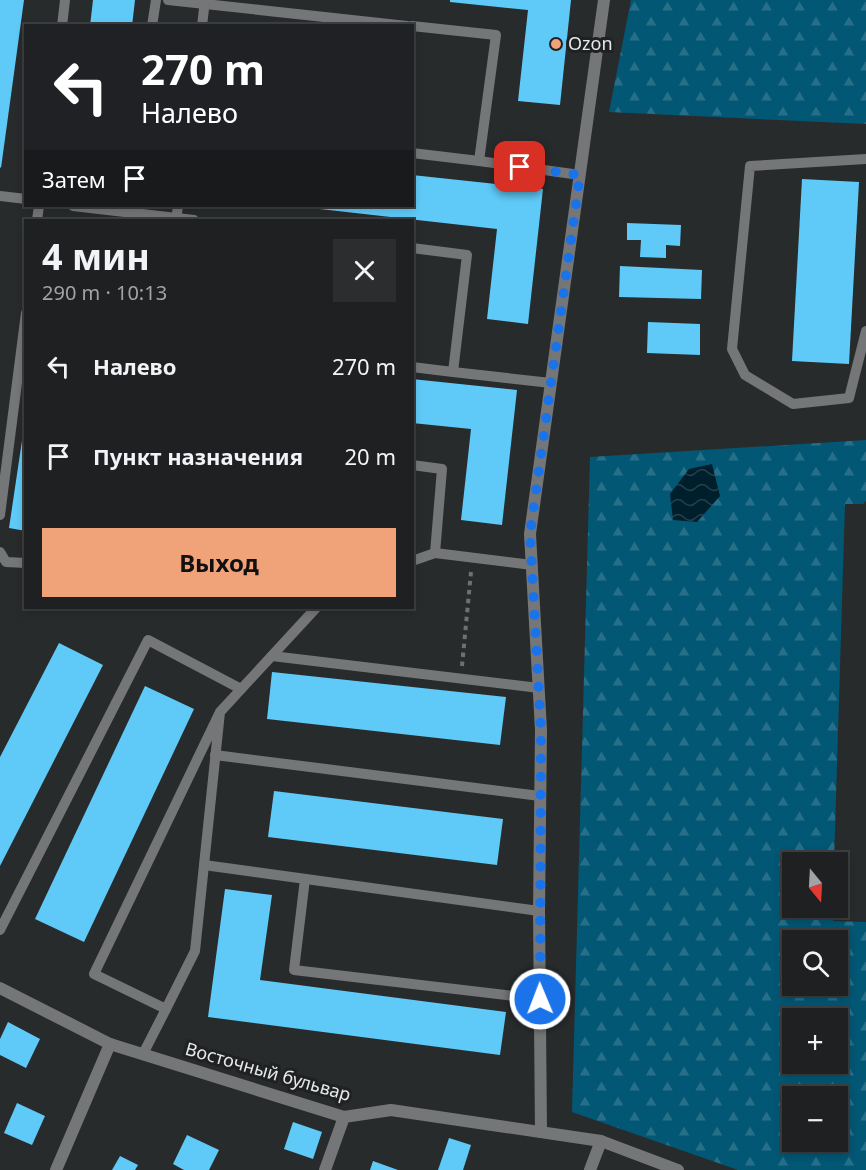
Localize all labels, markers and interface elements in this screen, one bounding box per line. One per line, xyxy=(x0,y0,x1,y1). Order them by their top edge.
place label: Ozon xyxy=(568,31,613,55)
marker: Ozon xyxy=(549,37,563,51)
text: 270 m xyxy=(141,40,265,97)
icon: left xyxy=(42,48,120,126)
text: Налево xyxy=(141,94,238,131)
pin xyxy=(494,141,545,192)
icon: arrive xyxy=(503,150,536,183)
icon: arrive xyxy=(118,162,151,195)
text: Затем xyxy=(42,164,106,194)
text: 4 мин xyxy=(42,232,150,281)
button: close xyxy=(333,239,396,302)
text: 290 m · 10:13 xyxy=(42,279,167,306)
icon: left xyxy=(42,350,75,383)
text: Налево xyxy=(93,351,176,381)
text: 270 m xyxy=(332,351,396,381)
icon: arrive xyxy=(42,440,75,473)
text: Пункт назначения xyxy=(93,441,303,471)
text: 20 m xyxy=(345,441,396,471)
button: Выход xyxy=(42,528,396,597)
north arrow xyxy=(782,852,848,918)
map controls xyxy=(782,852,848,1152)
button: search xyxy=(782,930,848,996)
position arrow xyxy=(508,967,572,1031)
button: + xyxy=(782,1008,848,1074)
street label: Восточный бульвар xyxy=(183,1036,354,1106)
button: − xyxy=(782,1086,848,1152)

